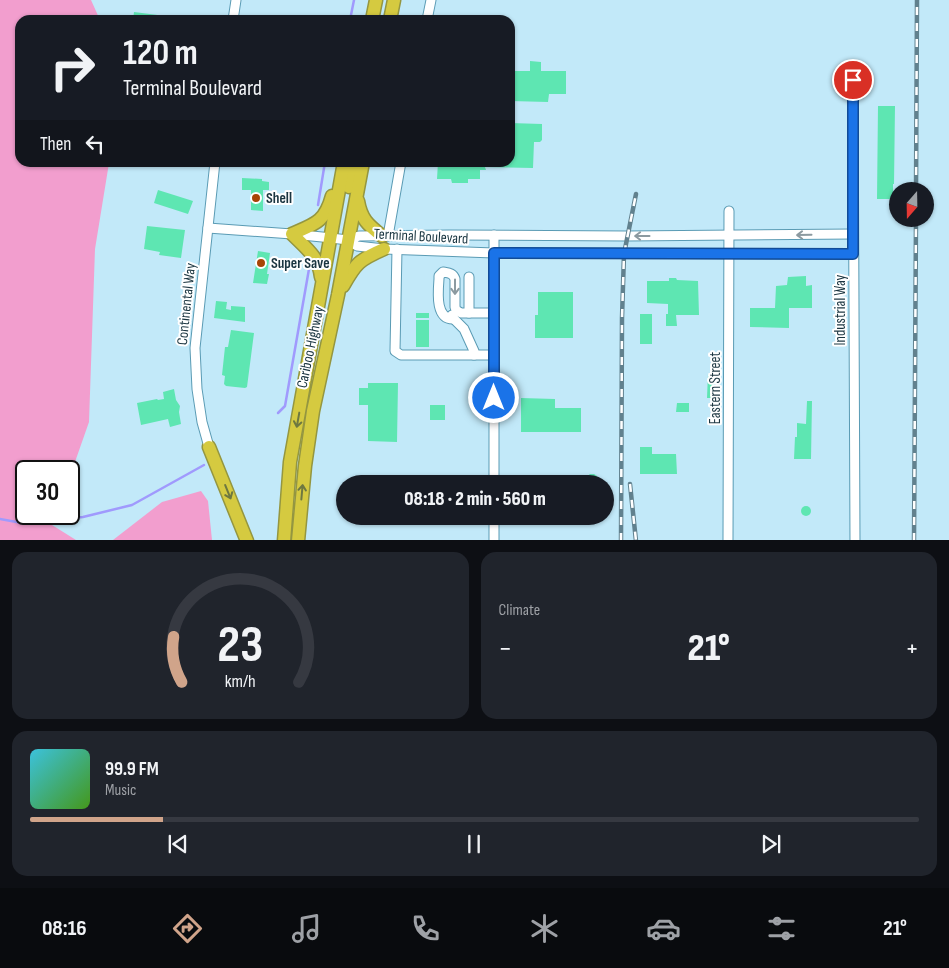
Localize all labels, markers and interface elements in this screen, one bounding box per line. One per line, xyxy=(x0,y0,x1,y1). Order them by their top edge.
text: 120 m xyxy=(123,32,198,75)
icon: right xyxy=(40,35,105,100)
pin xyxy=(832,59,874,101)
icon: arrive xyxy=(839,66,867,94)
text: Terminal Boulevard xyxy=(123,75,262,102)
icon: left xyxy=(81,130,109,158)
text: Then xyxy=(40,133,71,156)
north arrow xyxy=(889,182,934,228)
map controls xyxy=(889,182,934,227)
place label: Shell xyxy=(266,189,292,208)
marker: Shell xyxy=(250,192,262,204)
street label: Terminal Boulevard xyxy=(373,225,469,248)
one-way arrow xyxy=(797,230,813,240)
one-way arrow xyxy=(634,231,650,241)
place label: Super Save xyxy=(271,254,330,273)
marker: Super Save xyxy=(255,257,267,269)
street label: Continental Way xyxy=(173,262,200,346)
street label: Industrial Way xyxy=(831,274,850,345)
one-way arrow xyxy=(450,279,460,295)
street label: Cariboo Highway xyxy=(293,304,328,390)
street label: Eastern Street xyxy=(706,351,725,424)
position arrow xyxy=(467,371,519,423)
one-way arrow xyxy=(292,412,302,428)
speed limit sign: 30 xyxy=(15,460,80,525)
one-way arrow xyxy=(223,484,233,499)
one-way arrow xyxy=(298,484,307,500)
text: 08:18 · 2 min · 560 m xyxy=(404,488,546,511)
text: Climate xyxy=(499,601,540,620)
text: 23 xyxy=(217,614,263,677)
text: 21° xyxy=(688,626,730,671)
text: − xyxy=(499,632,512,665)
text: + xyxy=(905,632,919,665)
text: km/h xyxy=(225,671,256,692)
text: 99.9 FM xyxy=(105,758,159,781)
text: Music xyxy=(105,781,136,800)
icon: previous xyxy=(164,830,192,858)
icon: pause xyxy=(460,830,488,858)
icon: next xyxy=(757,830,785,858)
icon: directions xyxy=(170,911,205,946)
icon: music xyxy=(289,911,324,946)
icon: phone xyxy=(408,911,443,946)
icon: climate xyxy=(527,911,562,946)
icon: car xyxy=(646,911,681,946)
icon: filters xyxy=(764,911,799,946)
text: 08:16 xyxy=(42,915,87,942)
text: 21° xyxy=(883,915,907,942)

